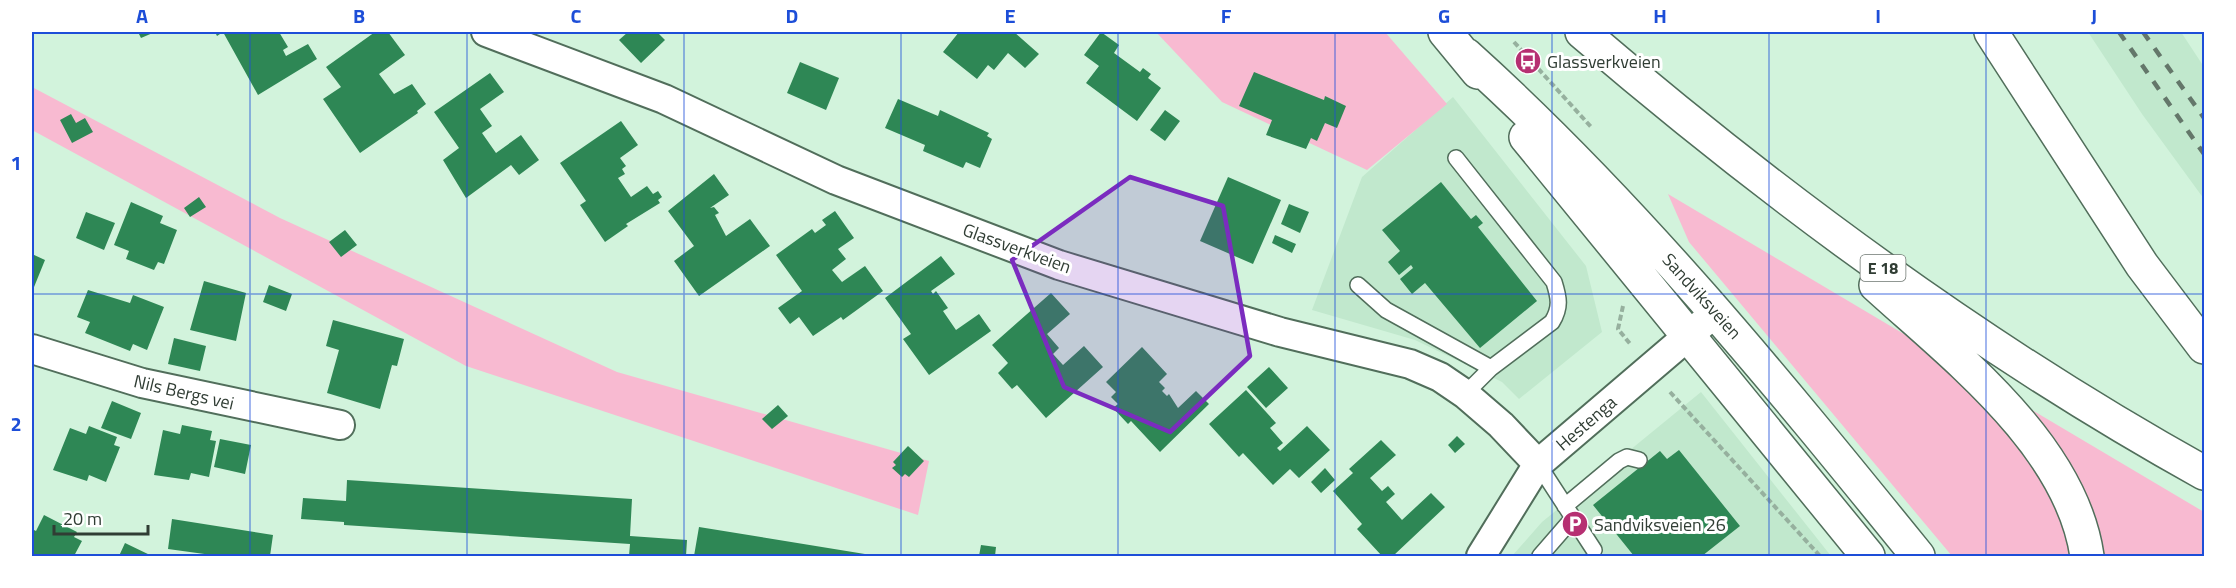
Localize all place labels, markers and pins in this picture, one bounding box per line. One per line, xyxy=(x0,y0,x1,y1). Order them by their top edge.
bus stop icon: Glassverkveien xyxy=(1513,46,1543,76)
place label: Glassverkveien xyxy=(1547,48,1661,75)
parking icon: Sandviksveien 26 xyxy=(1560,509,1590,539)
place label: Sandviksveien 26 xyxy=(1594,511,1726,538)

